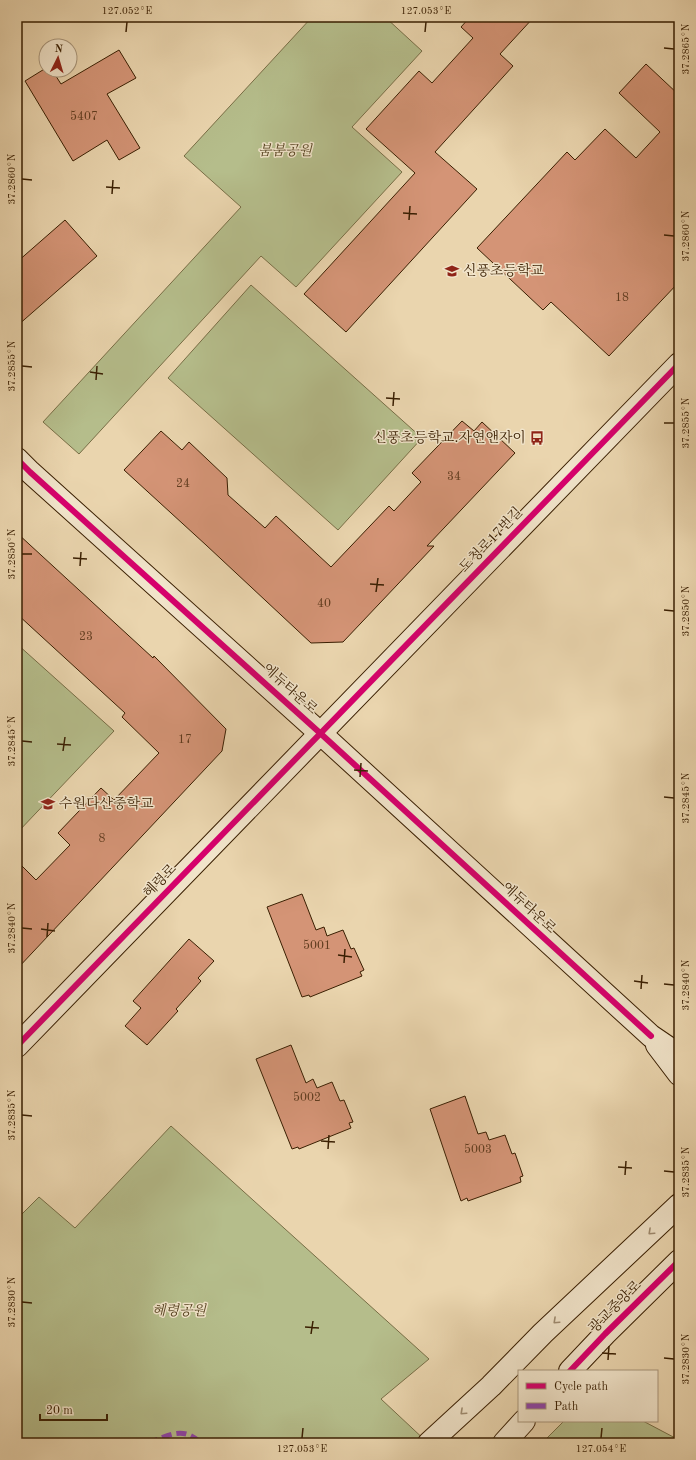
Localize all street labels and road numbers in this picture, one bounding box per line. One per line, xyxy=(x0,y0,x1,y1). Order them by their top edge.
street label: 도청로17번길 xyxy=(456,504,525,575)
street label: 에듀타운로 xyxy=(260,660,321,717)
street label: 혜령로 xyxy=(140,861,179,900)
street label: 에듀타운로 xyxy=(499,879,560,937)
street label: 광교중앙로 xyxy=(585,1277,644,1336)

